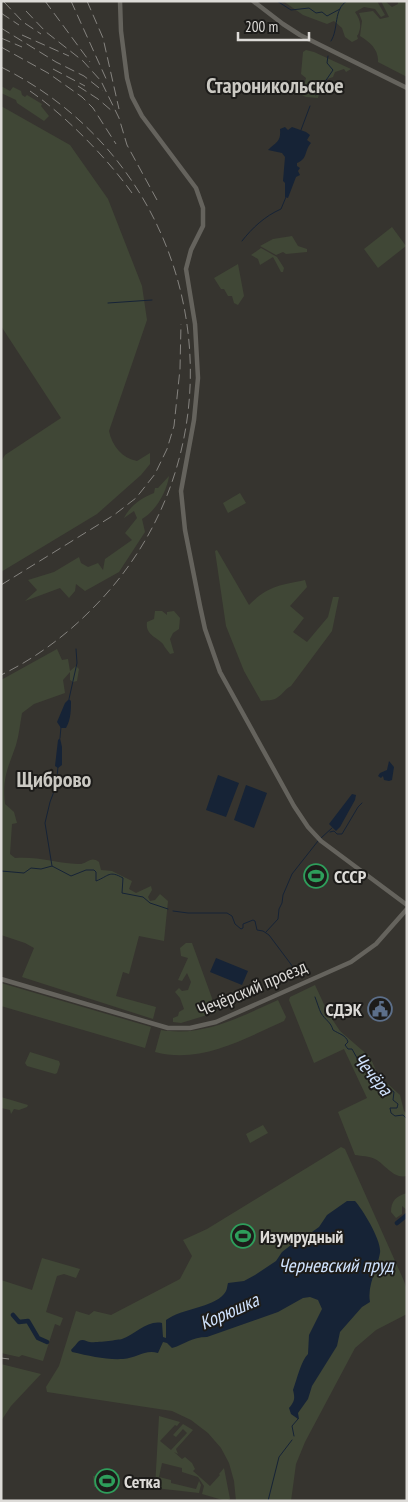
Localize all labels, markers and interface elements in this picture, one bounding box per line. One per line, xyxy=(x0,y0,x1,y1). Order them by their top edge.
scale bar xyxy=(238,10,309,42)
text: 200 m xyxy=(245,17,278,36)
district label: Староникольское xyxy=(206,71,344,99)
district label: Щиброво xyxy=(17,765,92,793)
sports icon: СССР xyxy=(303,863,329,889)
place label: СССР xyxy=(334,865,367,888)
street label: Чечёрский проезд xyxy=(194,955,310,1021)
public building icon: СДЭК xyxy=(367,996,393,1022)
place label: СДЭК xyxy=(326,998,363,1021)
water label: Чечёра xyxy=(348,1048,399,1101)
sports icon: Изумрудный xyxy=(230,1223,256,1249)
place label: Изумрудный xyxy=(260,1225,343,1248)
water label: Черневский пруд xyxy=(278,1253,395,1277)
water label: Корюшка xyxy=(196,1287,264,1335)
sports icon: Сетка xyxy=(94,1468,120,1494)
place label: Сетка xyxy=(124,1470,160,1493)

